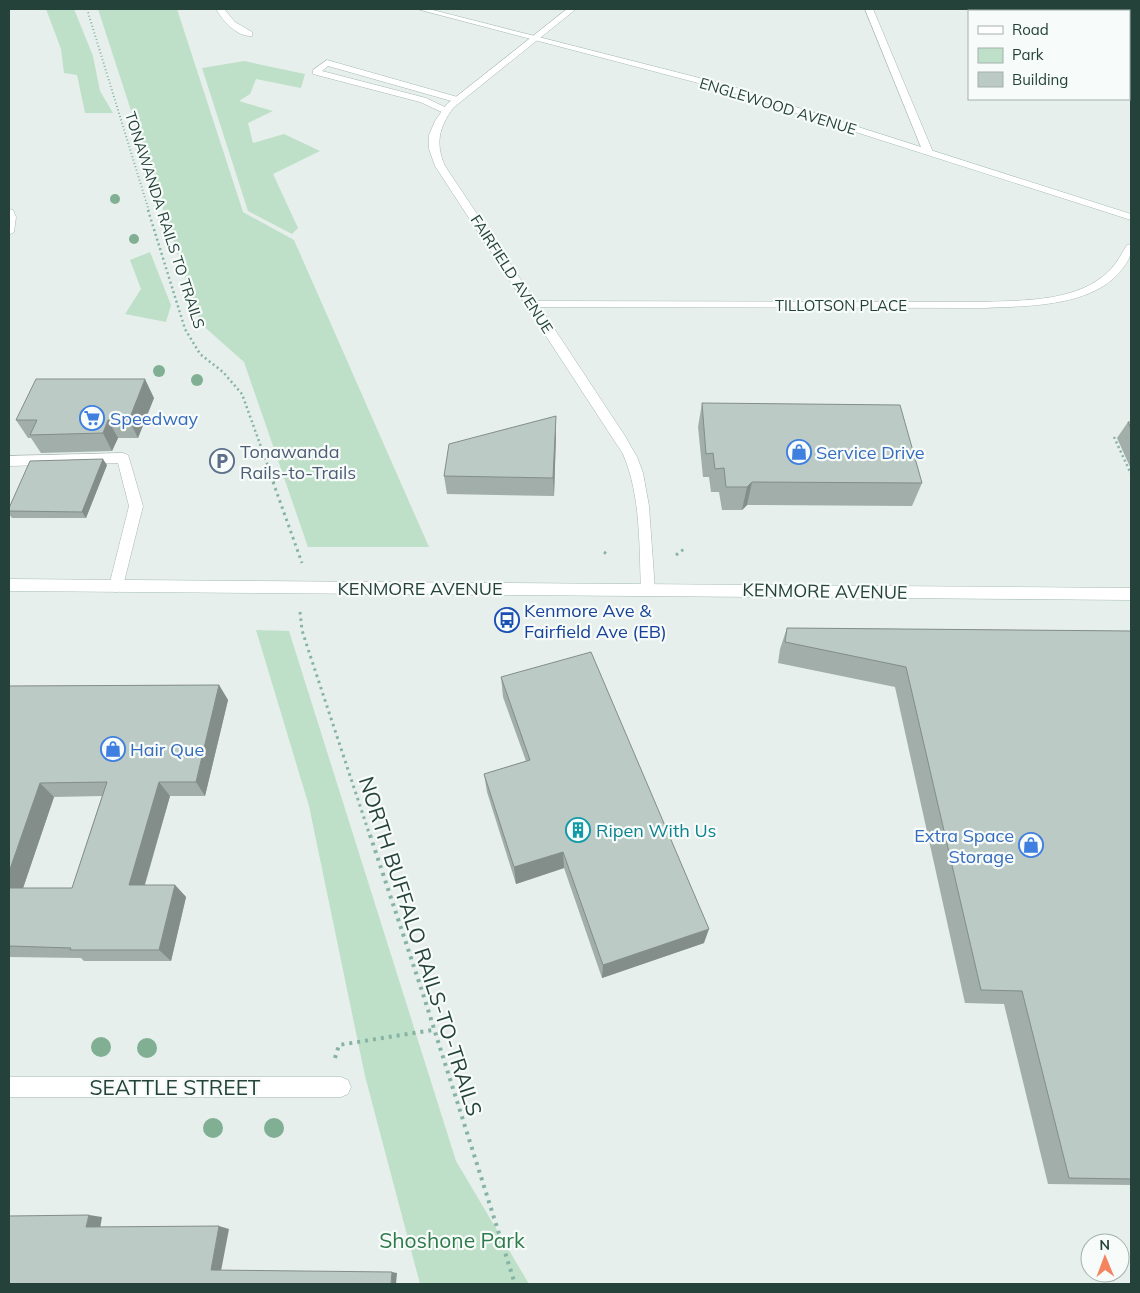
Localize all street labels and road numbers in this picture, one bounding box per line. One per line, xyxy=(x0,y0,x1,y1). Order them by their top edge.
street label: ENGLEWOOD AVENUE xyxy=(697,73,859,139)
street label: TONAWANDA RAILS TO TRAILS xyxy=(121,109,209,331)
street label: FAIRFIELD AVENUE xyxy=(467,211,558,337)
street label: TILLOTSON PLACE xyxy=(775,296,907,315)
street label: KENMORE AVENUE xyxy=(337,577,503,600)
street label: KENMORE AVENUE xyxy=(742,578,908,604)
street label: NORTH BUFFALO RAILS-TO-TRAILS xyxy=(354,773,488,1119)
street label: SEATTLE STREET xyxy=(90,1074,261,1100)

